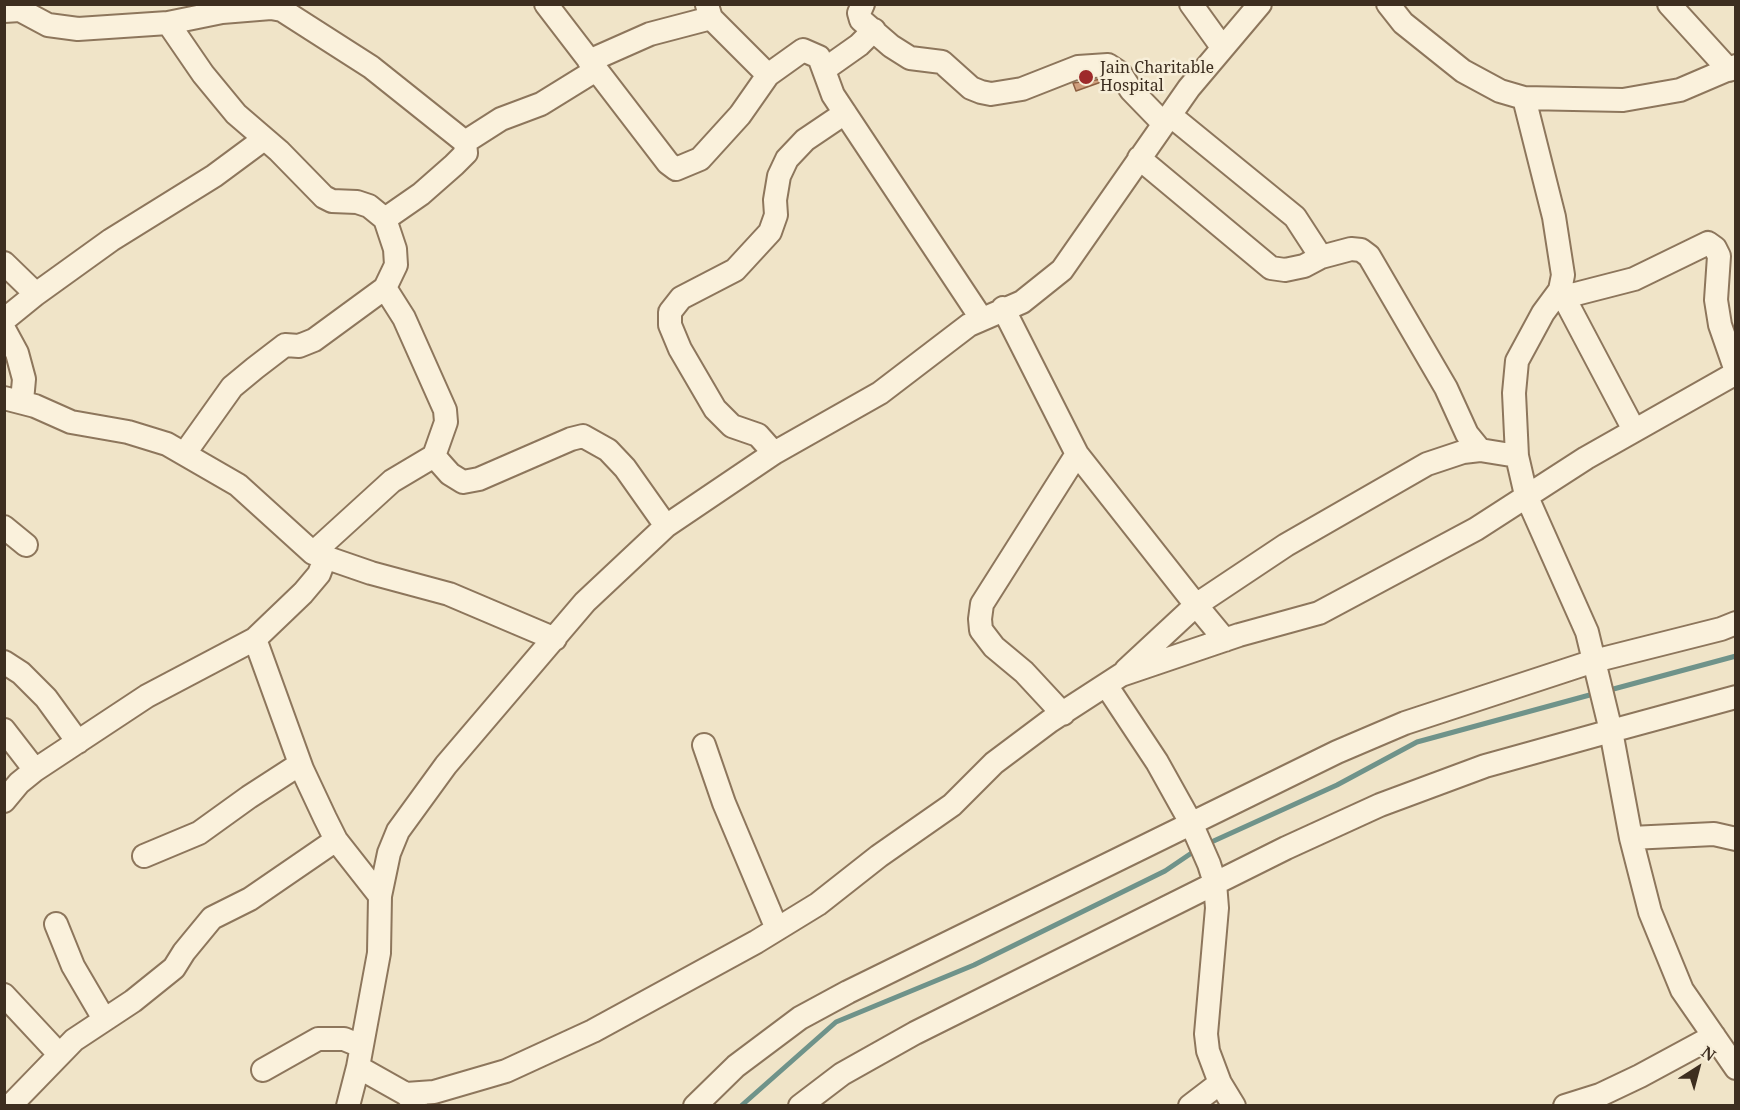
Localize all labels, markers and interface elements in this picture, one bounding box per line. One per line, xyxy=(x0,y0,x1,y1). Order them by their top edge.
place label: Jain Charitable Hospital xyxy=(1100,58,1214,96)
marker: Jain Charitable Hospital xyxy=(1077,68,1095,86)
north arrow xyxy=(1668,1038,1728,1098)
text: N xyxy=(1697,1041,1720,1066)

